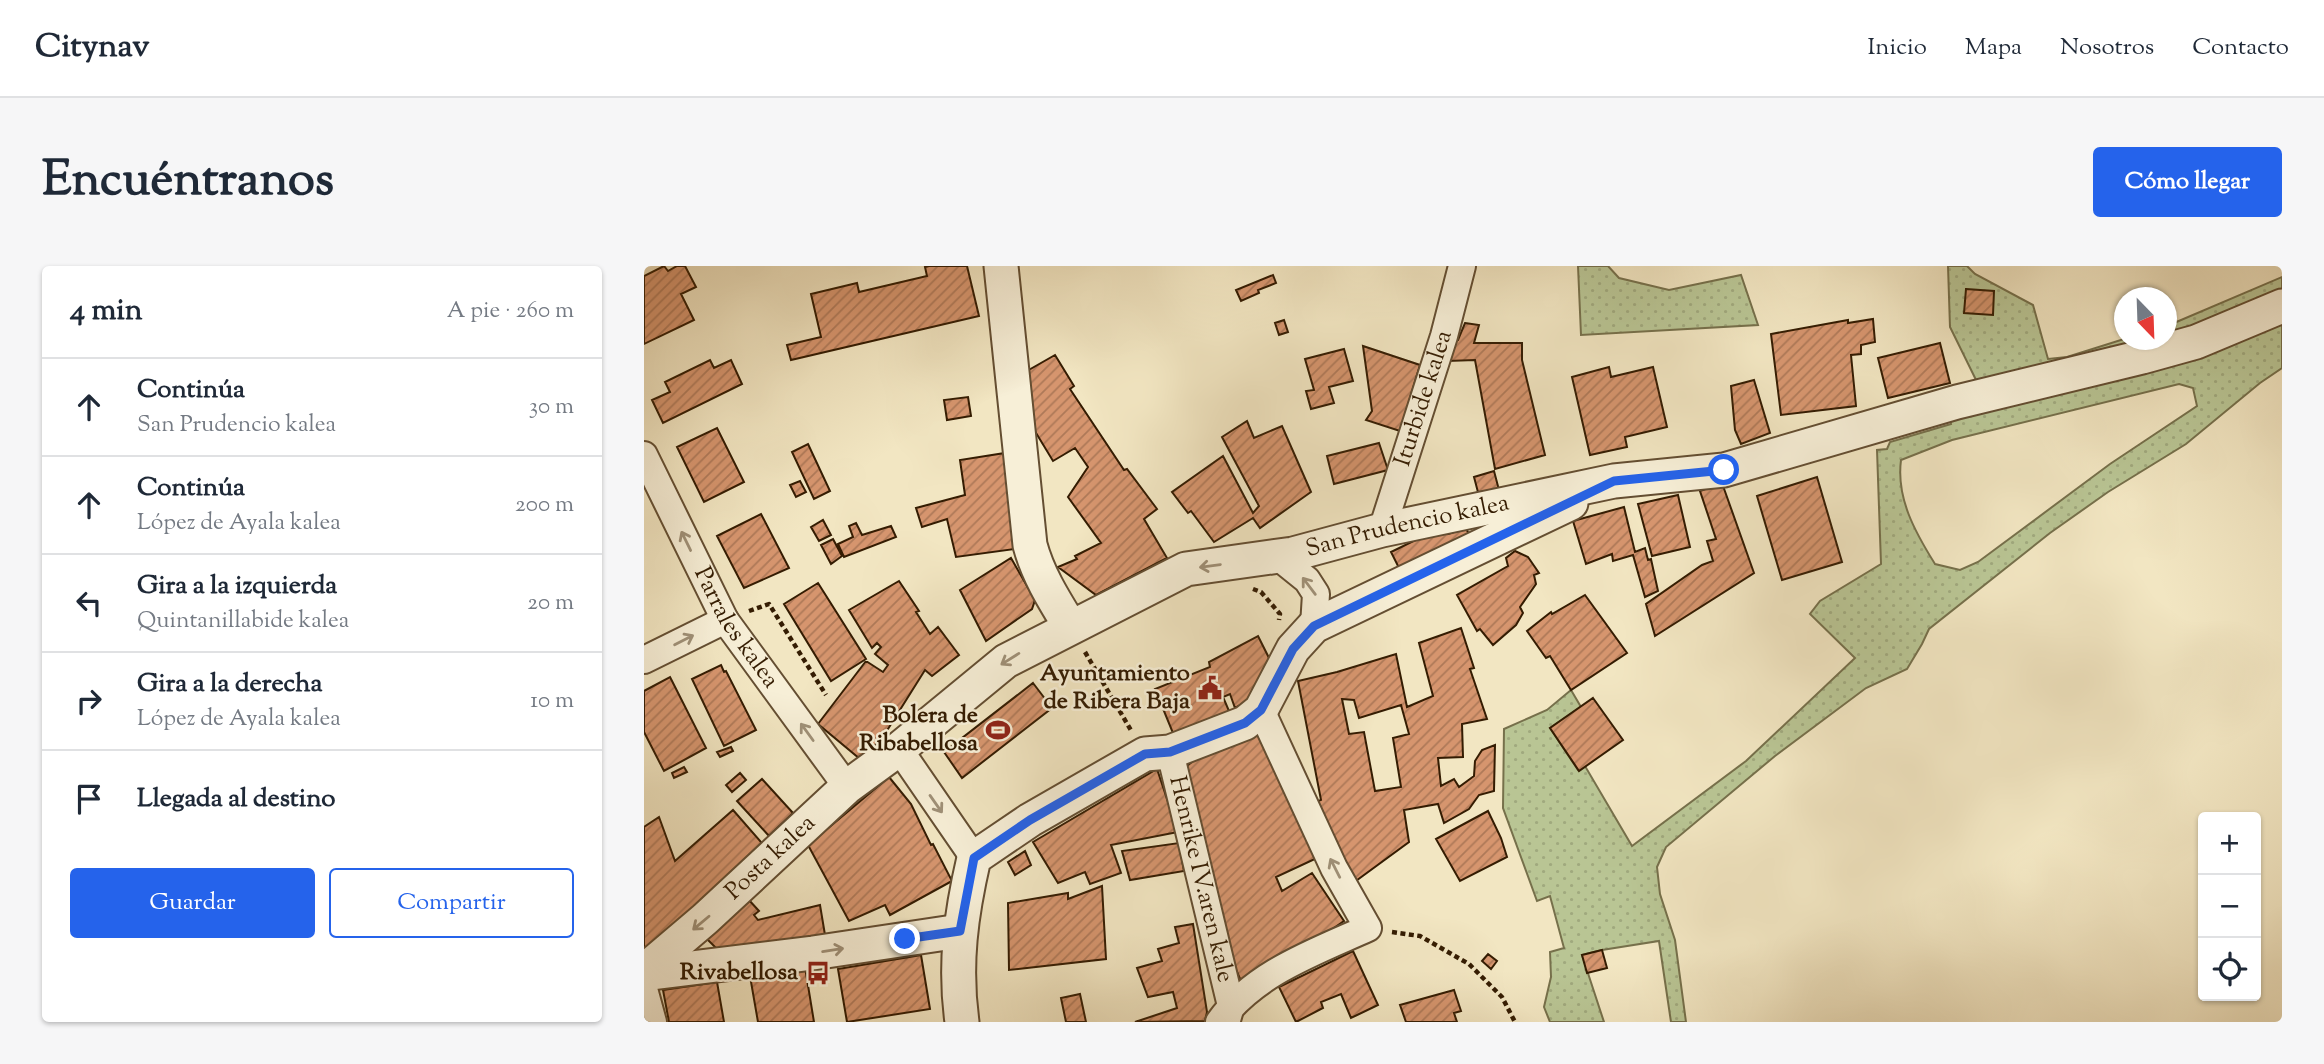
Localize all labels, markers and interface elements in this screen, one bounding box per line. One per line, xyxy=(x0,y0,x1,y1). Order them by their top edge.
text: Citynav xyxy=(35,24,150,72)
text: Inicio xyxy=(1867,31,1927,65)
text: Mapa xyxy=(1965,31,2022,65)
text: Nosotros xyxy=(2060,31,2154,65)
text: Contacto xyxy=(2192,31,2289,65)
text: Encuéntranos xyxy=(42,147,334,217)
button: Cómo llegar xyxy=(2093,147,2282,217)
north arrow xyxy=(2114,287,2177,350)
text: 4 min xyxy=(70,290,143,333)
text: A pie · 260 m xyxy=(447,295,574,328)
street label: Iturbide kalea xyxy=(1386,326,1462,471)
text: Continúa xyxy=(137,372,245,409)
icon: ahead xyxy=(70,388,108,426)
text: 30 m xyxy=(529,391,574,424)
text: San Prudencio kalea xyxy=(137,409,336,442)
route start xyxy=(1708,454,1739,485)
text: Continúa xyxy=(137,470,245,507)
icon: ahead xyxy=(70,486,108,524)
street label: San Prudencio kalea xyxy=(1302,487,1512,567)
text: 200 m xyxy=(515,489,574,522)
text: López de Ayala kalea xyxy=(137,507,341,540)
one-way arrow xyxy=(679,531,692,552)
one-way arrow xyxy=(1199,559,1221,572)
street label: Parrales kalea xyxy=(685,561,787,696)
text: Gira a la izquierda xyxy=(137,568,337,605)
one-way arrow xyxy=(1302,576,1317,595)
icon: left xyxy=(70,584,108,622)
text: 20 m xyxy=(527,587,574,620)
text: Quintanillabide kalea xyxy=(137,605,349,638)
one-way arrow xyxy=(673,632,694,646)
one-way arrow xyxy=(1001,653,1021,667)
place label: Ayuntamiento de Ribera Baja xyxy=(1040,657,1191,719)
text: Gira a la derecha xyxy=(137,666,322,703)
public building icon: Ayuntamiento de Ribera Baja xyxy=(1196,674,1224,702)
icon: right xyxy=(70,682,108,720)
text: 10 m xyxy=(530,685,574,718)
place label: Bolera de Ribabellosa xyxy=(859,699,979,761)
text: López de Ayala kalea xyxy=(137,703,341,736)
sports icon: Bolera de Ribabellosa xyxy=(984,716,1012,744)
one-way arrow xyxy=(800,723,814,742)
street label: Henrike IV.aren kale xyxy=(1159,773,1242,986)
icon: arrive xyxy=(70,780,108,818)
text: Llegada al destino xyxy=(137,781,335,818)
one-way arrow xyxy=(929,794,943,813)
street label: Posta kalea xyxy=(718,807,824,909)
map controls xyxy=(2198,812,2261,1001)
button: + xyxy=(2198,812,2261,875)
one-way arrow xyxy=(1327,858,1341,879)
button: Guardar xyxy=(70,868,315,938)
button: Compartir xyxy=(329,868,574,938)
button: − xyxy=(2198,875,2261,938)
one-way arrow xyxy=(692,915,710,931)
route end xyxy=(889,923,920,954)
button: locate xyxy=(2198,938,2261,1001)
one-way arrow xyxy=(821,943,844,956)
place label: Rivabellosa xyxy=(680,956,799,990)
bus stop icon: Rivabellosa xyxy=(804,959,832,987)

